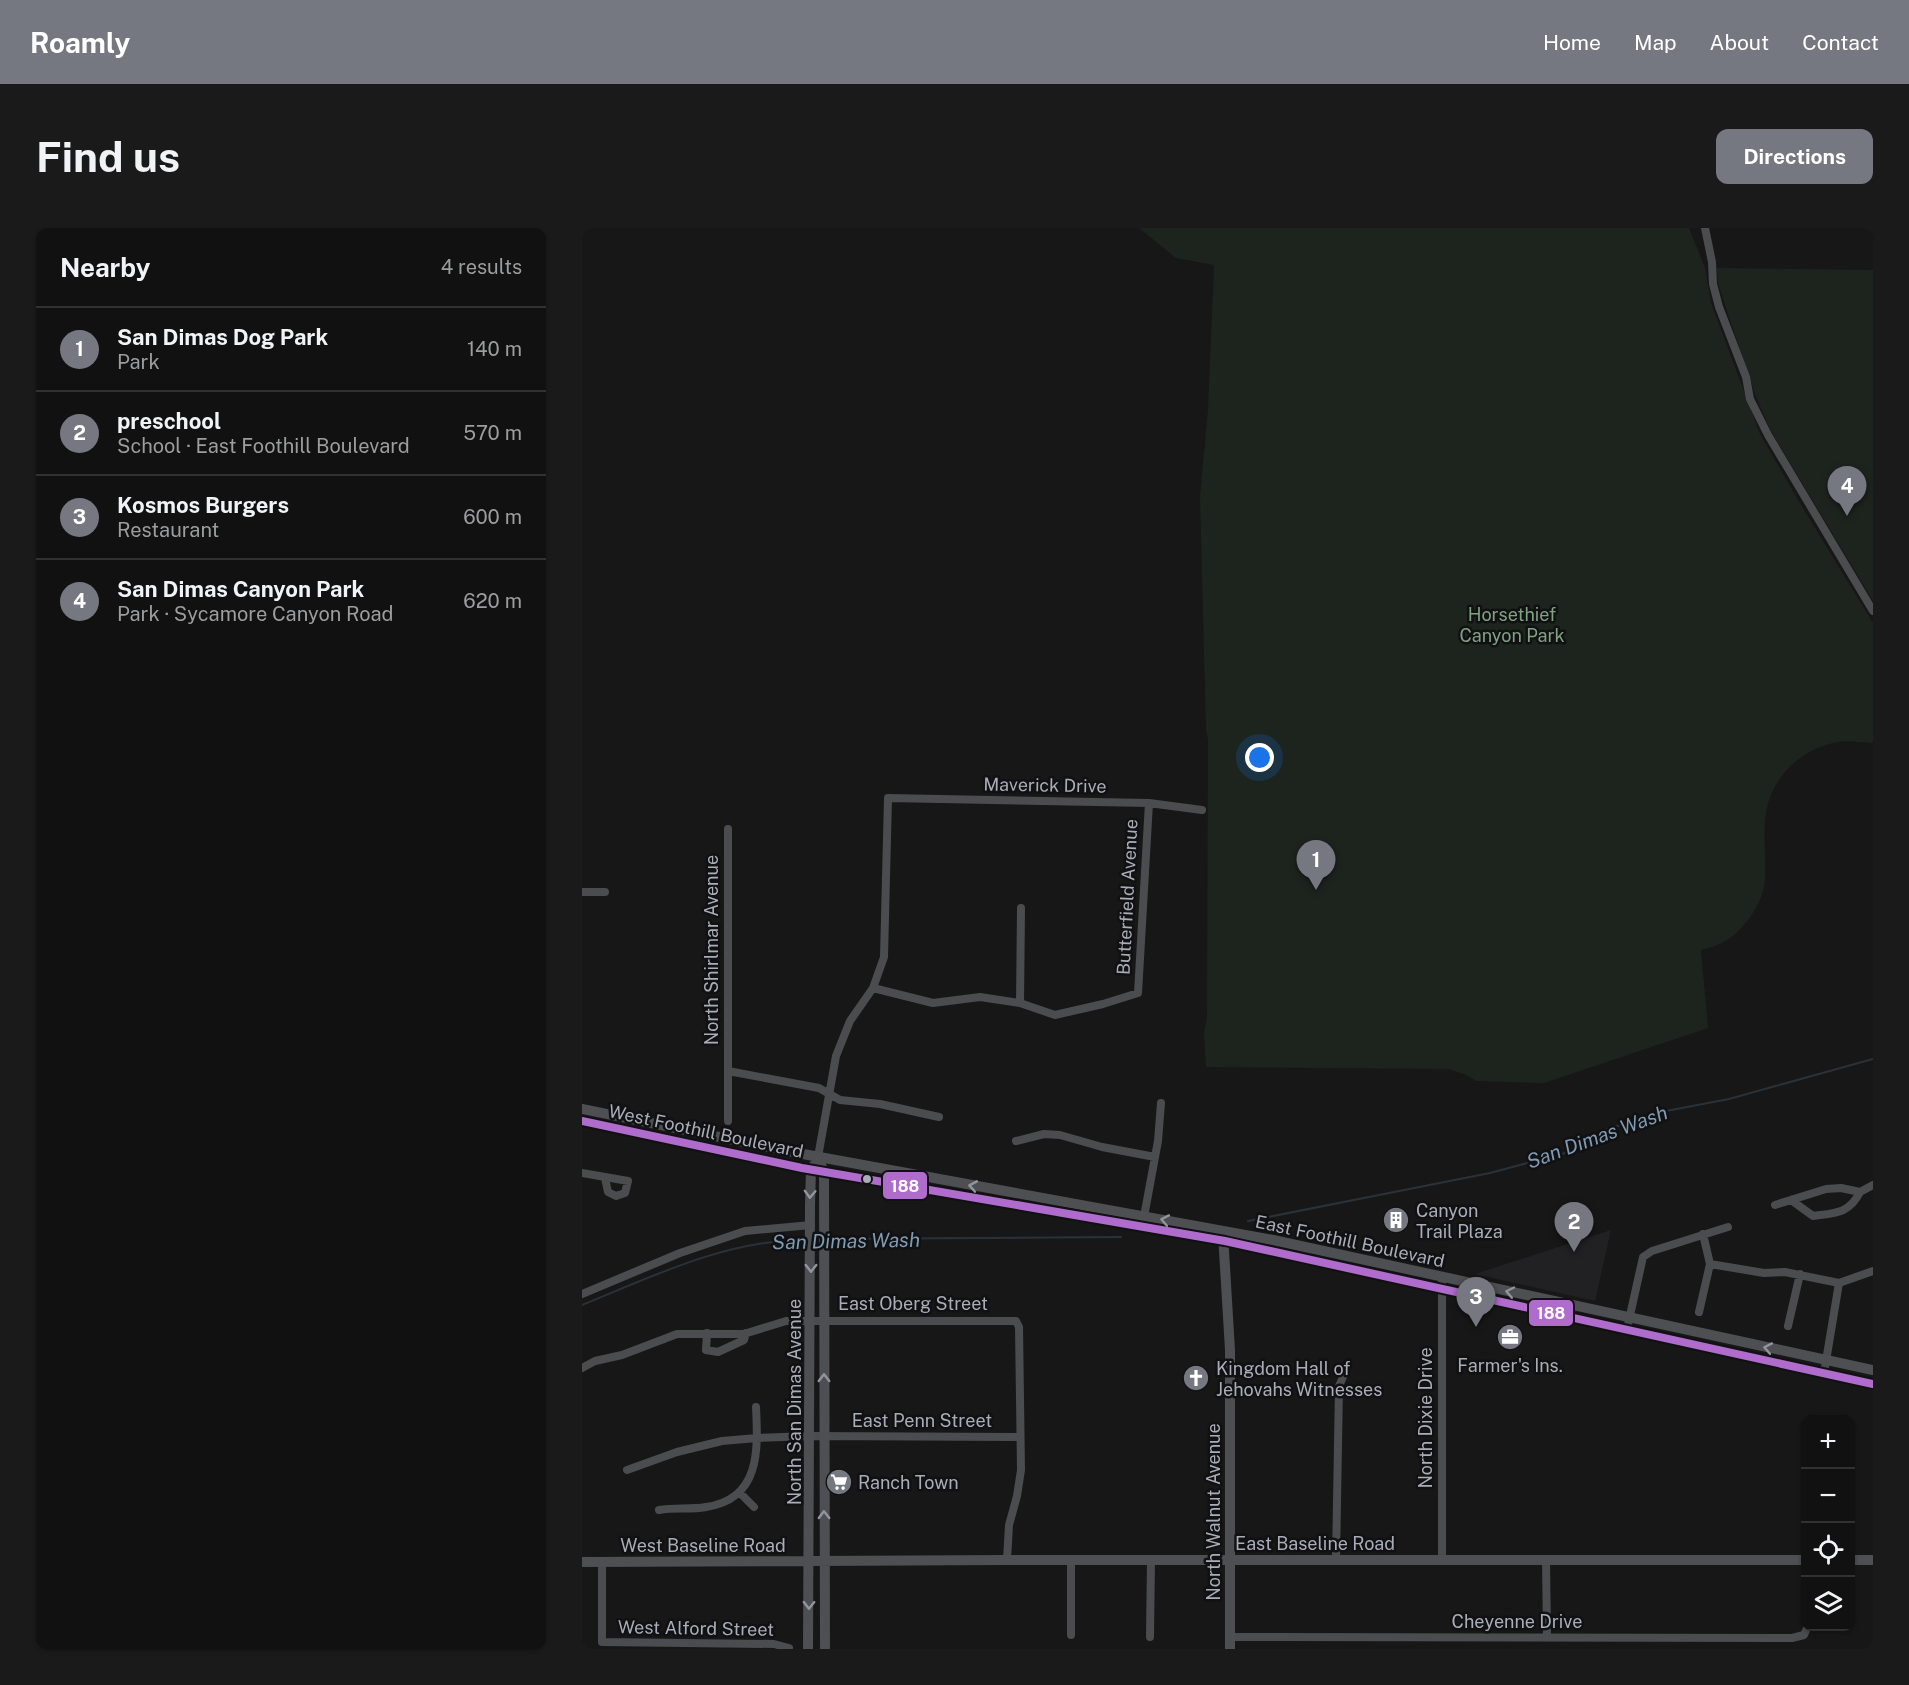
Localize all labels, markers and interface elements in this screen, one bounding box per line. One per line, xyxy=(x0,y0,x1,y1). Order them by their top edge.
text: Roamly xyxy=(30,26,130,59)
text: Home xyxy=(1543,30,1601,55)
text: Map xyxy=(1634,30,1677,55)
text: About xyxy=(1710,30,1769,55)
text: Contact xyxy=(1802,30,1879,55)
button: Directions xyxy=(1716,129,1873,184)
text: Find us xyxy=(36,132,180,181)
text: Nearby xyxy=(60,252,150,283)
text: 4 results xyxy=(441,255,522,279)
text: San Dimas Dog Park xyxy=(117,324,328,350)
text: 1 xyxy=(75,337,84,361)
text: 140 m xyxy=(467,337,522,361)
text: Park xyxy=(117,350,160,374)
text: preschool xyxy=(117,408,221,434)
text: 2 xyxy=(73,421,86,445)
text: 570 m xyxy=(463,421,522,445)
text: School · East Foothill Boulevard xyxy=(117,434,410,458)
pin: 4 xyxy=(1828,466,1866,516)
text: Kosmos Burgers xyxy=(117,492,289,518)
text: 3 xyxy=(73,505,86,529)
text: 600 m xyxy=(463,505,522,529)
text: Restaurant xyxy=(117,518,219,542)
text: San Dimas Canyon Park xyxy=(117,576,364,602)
text: 4 xyxy=(73,589,86,613)
text: 620 m xyxy=(463,589,522,613)
text: Park · Sycamore Canyon Road xyxy=(117,602,393,626)
park label: Horsethief Canyon Park xyxy=(1459,604,1565,646)
your location xyxy=(1245,743,1274,772)
street label: Maverick Drive xyxy=(983,773,1107,797)
street label: Butterfield Avenue xyxy=(1112,819,1142,975)
pin: 1 xyxy=(1296,840,1336,890)
street label: North Shirlmar Avenue xyxy=(701,855,722,1045)
street label: West Foothill Boulevard xyxy=(607,1100,805,1162)
water label: San Dimas Wash xyxy=(1523,1100,1671,1174)
line badge: 188 xyxy=(882,1171,928,1200)
unlabelled marker xyxy=(861,1173,873,1185)
text: 188 xyxy=(891,1177,919,1196)
one-way arrow xyxy=(969,1180,979,1193)
one-way arrow xyxy=(804,1190,817,1199)
place label: Canyon Trail Plaza xyxy=(1416,1200,1503,1242)
pin: 2 xyxy=(1554,1202,1594,1252)
building icon: Canyon Trail Plaza xyxy=(1381,1205,1411,1235)
street label: East Foothill Boulevard xyxy=(1254,1211,1446,1271)
one-way arrow xyxy=(1161,1214,1171,1227)
water label: San Dimas Wash xyxy=(772,1228,920,1254)
one-way arrow xyxy=(805,1264,817,1273)
pin: 3 xyxy=(1456,1278,1496,1327)
one-way arrow xyxy=(1505,1286,1515,1299)
street label: East Oberg Street xyxy=(838,1293,988,1314)
street label: North San Dimas Avenue xyxy=(784,1299,805,1505)
line badge: 188 xyxy=(1528,1299,1574,1327)
text: 188 xyxy=(1537,1304,1565,1323)
office icon: Farmer's Ins. xyxy=(1495,1322,1525,1352)
one-way arrow xyxy=(1764,1342,1774,1355)
street label: North Dixie Drive xyxy=(1415,1347,1436,1489)
place label: Farmer's Ins. xyxy=(1457,1355,1563,1376)
place label: Kingdom Hall of Jehovahs Witnesses xyxy=(1216,1358,1382,1400)
church icon: Kingdom Hall of Jehovahs Witnesses xyxy=(1181,1363,1211,1393)
one-way arrow xyxy=(818,1374,830,1383)
street label: East Penn Street xyxy=(852,1410,992,1431)
map controls xyxy=(1801,1415,1855,1631)
button: + xyxy=(1801,1415,1855,1469)
street label: North Walnut Avenue xyxy=(1203,1423,1224,1601)
supermarket icon: Ranch Town xyxy=(824,1467,854,1497)
button: − xyxy=(1801,1469,1855,1523)
place label: Ranch Town xyxy=(858,1472,959,1493)
one-way arrow xyxy=(818,1510,830,1519)
button: locate xyxy=(1801,1523,1855,1577)
street label: East Baseline Road xyxy=(1235,1533,1395,1554)
street label: West Baseline Road xyxy=(620,1535,786,1556)
button: layers xyxy=(1801,1577,1855,1631)
one-way arrow xyxy=(803,1600,815,1609)
street label: Cheyenne Drive xyxy=(1452,1611,1582,1632)
street label: West Alford Street xyxy=(618,1616,774,1640)

